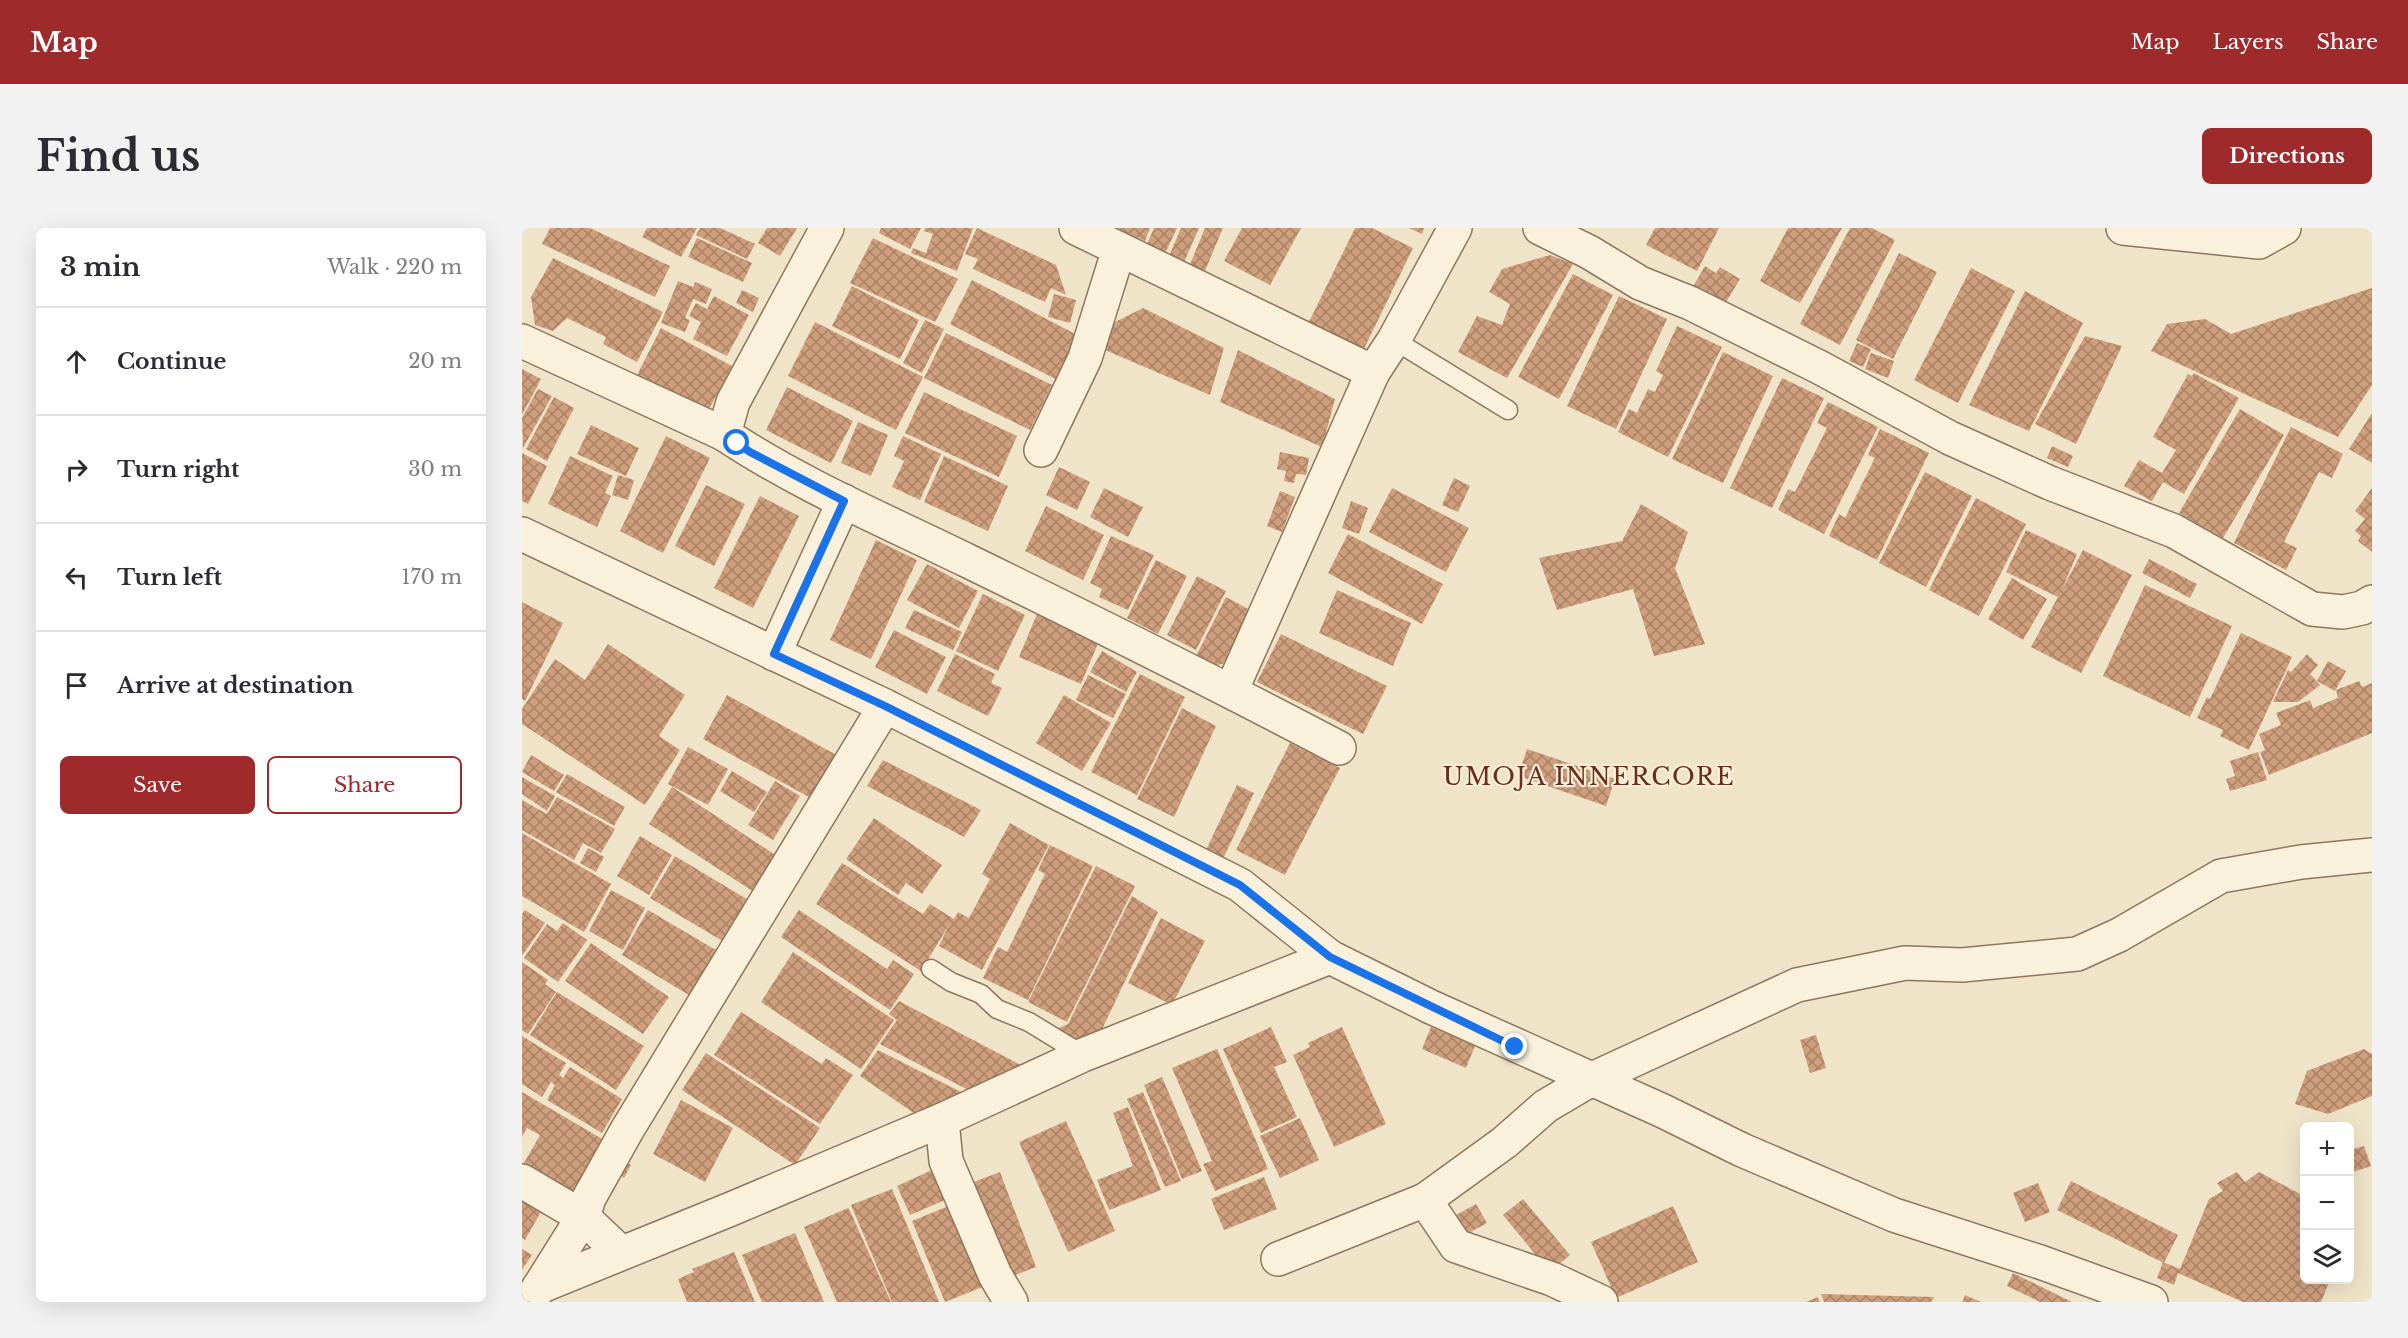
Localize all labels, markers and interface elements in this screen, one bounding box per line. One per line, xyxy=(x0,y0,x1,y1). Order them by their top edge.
text: Map xyxy=(30,25,98,60)
text: Map xyxy=(2131,29,2180,55)
text: Layers xyxy=(2213,29,2284,55)
text: Share xyxy=(2317,29,2378,55)
button: Directions xyxy=(2202,128,2372,184)
text: Find us xyxy=(36,130,200,182)
text: 3 min xyxy=(60,251,141,283)
text: Walk · 220 m xyxy=(327,255,462,279)
icon: ahead xyxy=(60,345,93,378)
text: Continue xyxy=(117,348,226,375)
text: 20 m xyxy=(408,349,462,373)
route start xyxy=(723,429,749,455)
icon: right xyxy=(60,453,93,486)
text: Turn right xyxy=(117,456,239,483)
text: 30 m xyxy=(408,457,462,481)
icon: left xyxy=(60,561,93,594)
text: Turn left xyxy=(117,564,222,591)
text: 170 m xyxy=(402,565,462,589)
icon: arrive xyxy=(60,669,93,702)
text: Arrive at destination xyxy=(117,672,354,699)
button: Save xyxy=(60,756,255,814)
button: Share xyxy=(267,756,462,814)
district label: UMOJA INNERCORE xyxy=(1443,762,1735,791)
route end xyxy=(1501,1033,1527,1059)
map controls xyxy=(2300,1122,2354,1284)
button: + xyxy=(2300,1122,2354,1176)
button: − xyxy=(2300,1176,2354,1230)
button: layers xyxy=(2300,1230,2354,1284)

